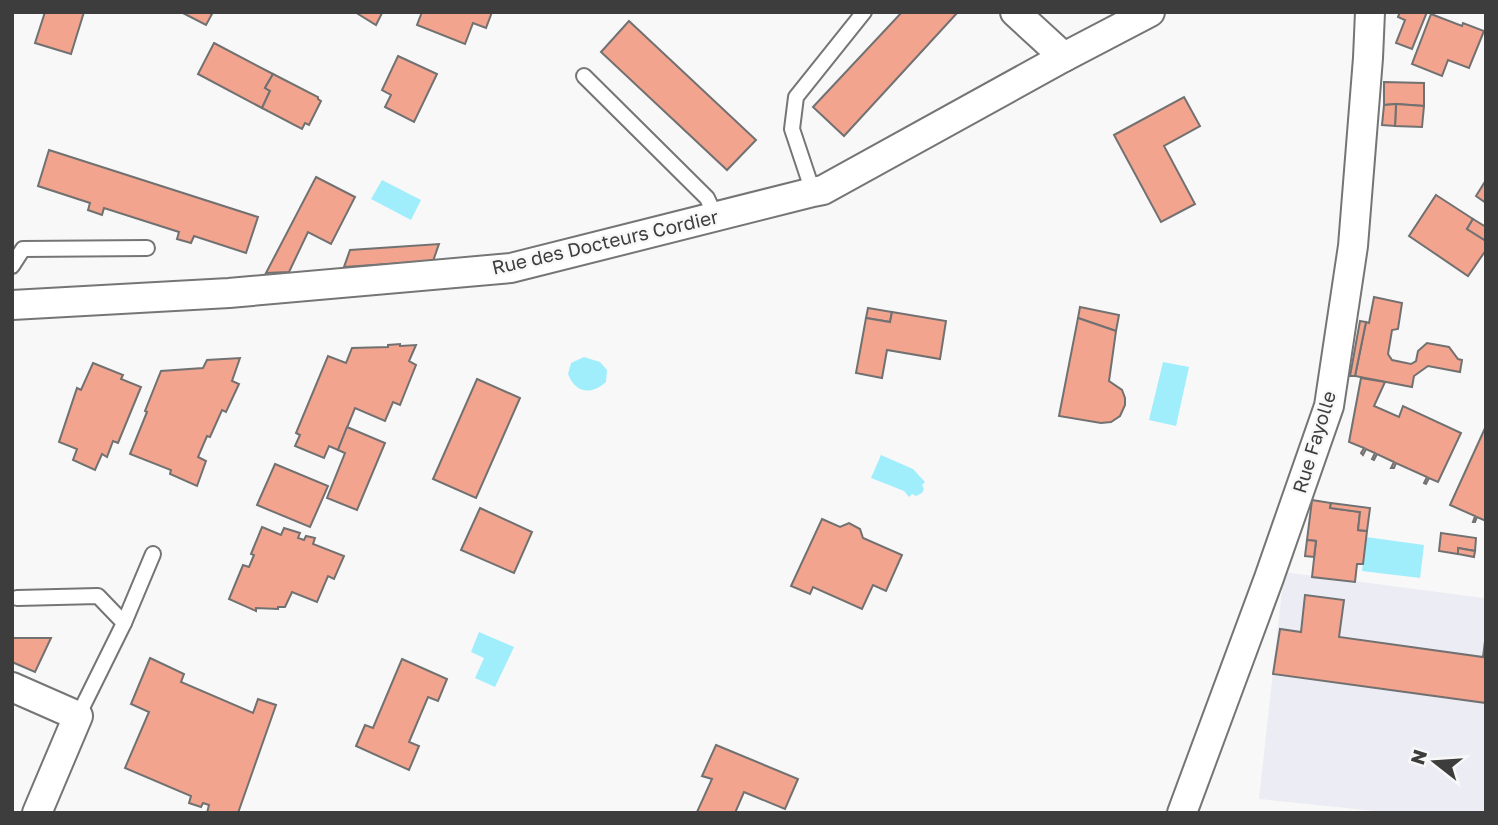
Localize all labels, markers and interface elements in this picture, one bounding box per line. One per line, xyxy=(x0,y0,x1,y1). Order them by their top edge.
street label: Rue des Docteurs Cordier xyxy=(490,204,721,279)
street label: Rue Fayolle xyxy=(1287,388,1340,496)
north arrow xyxy=(1400,727,1470,797)
text: N xyxy=(1405,747,1431,767)

